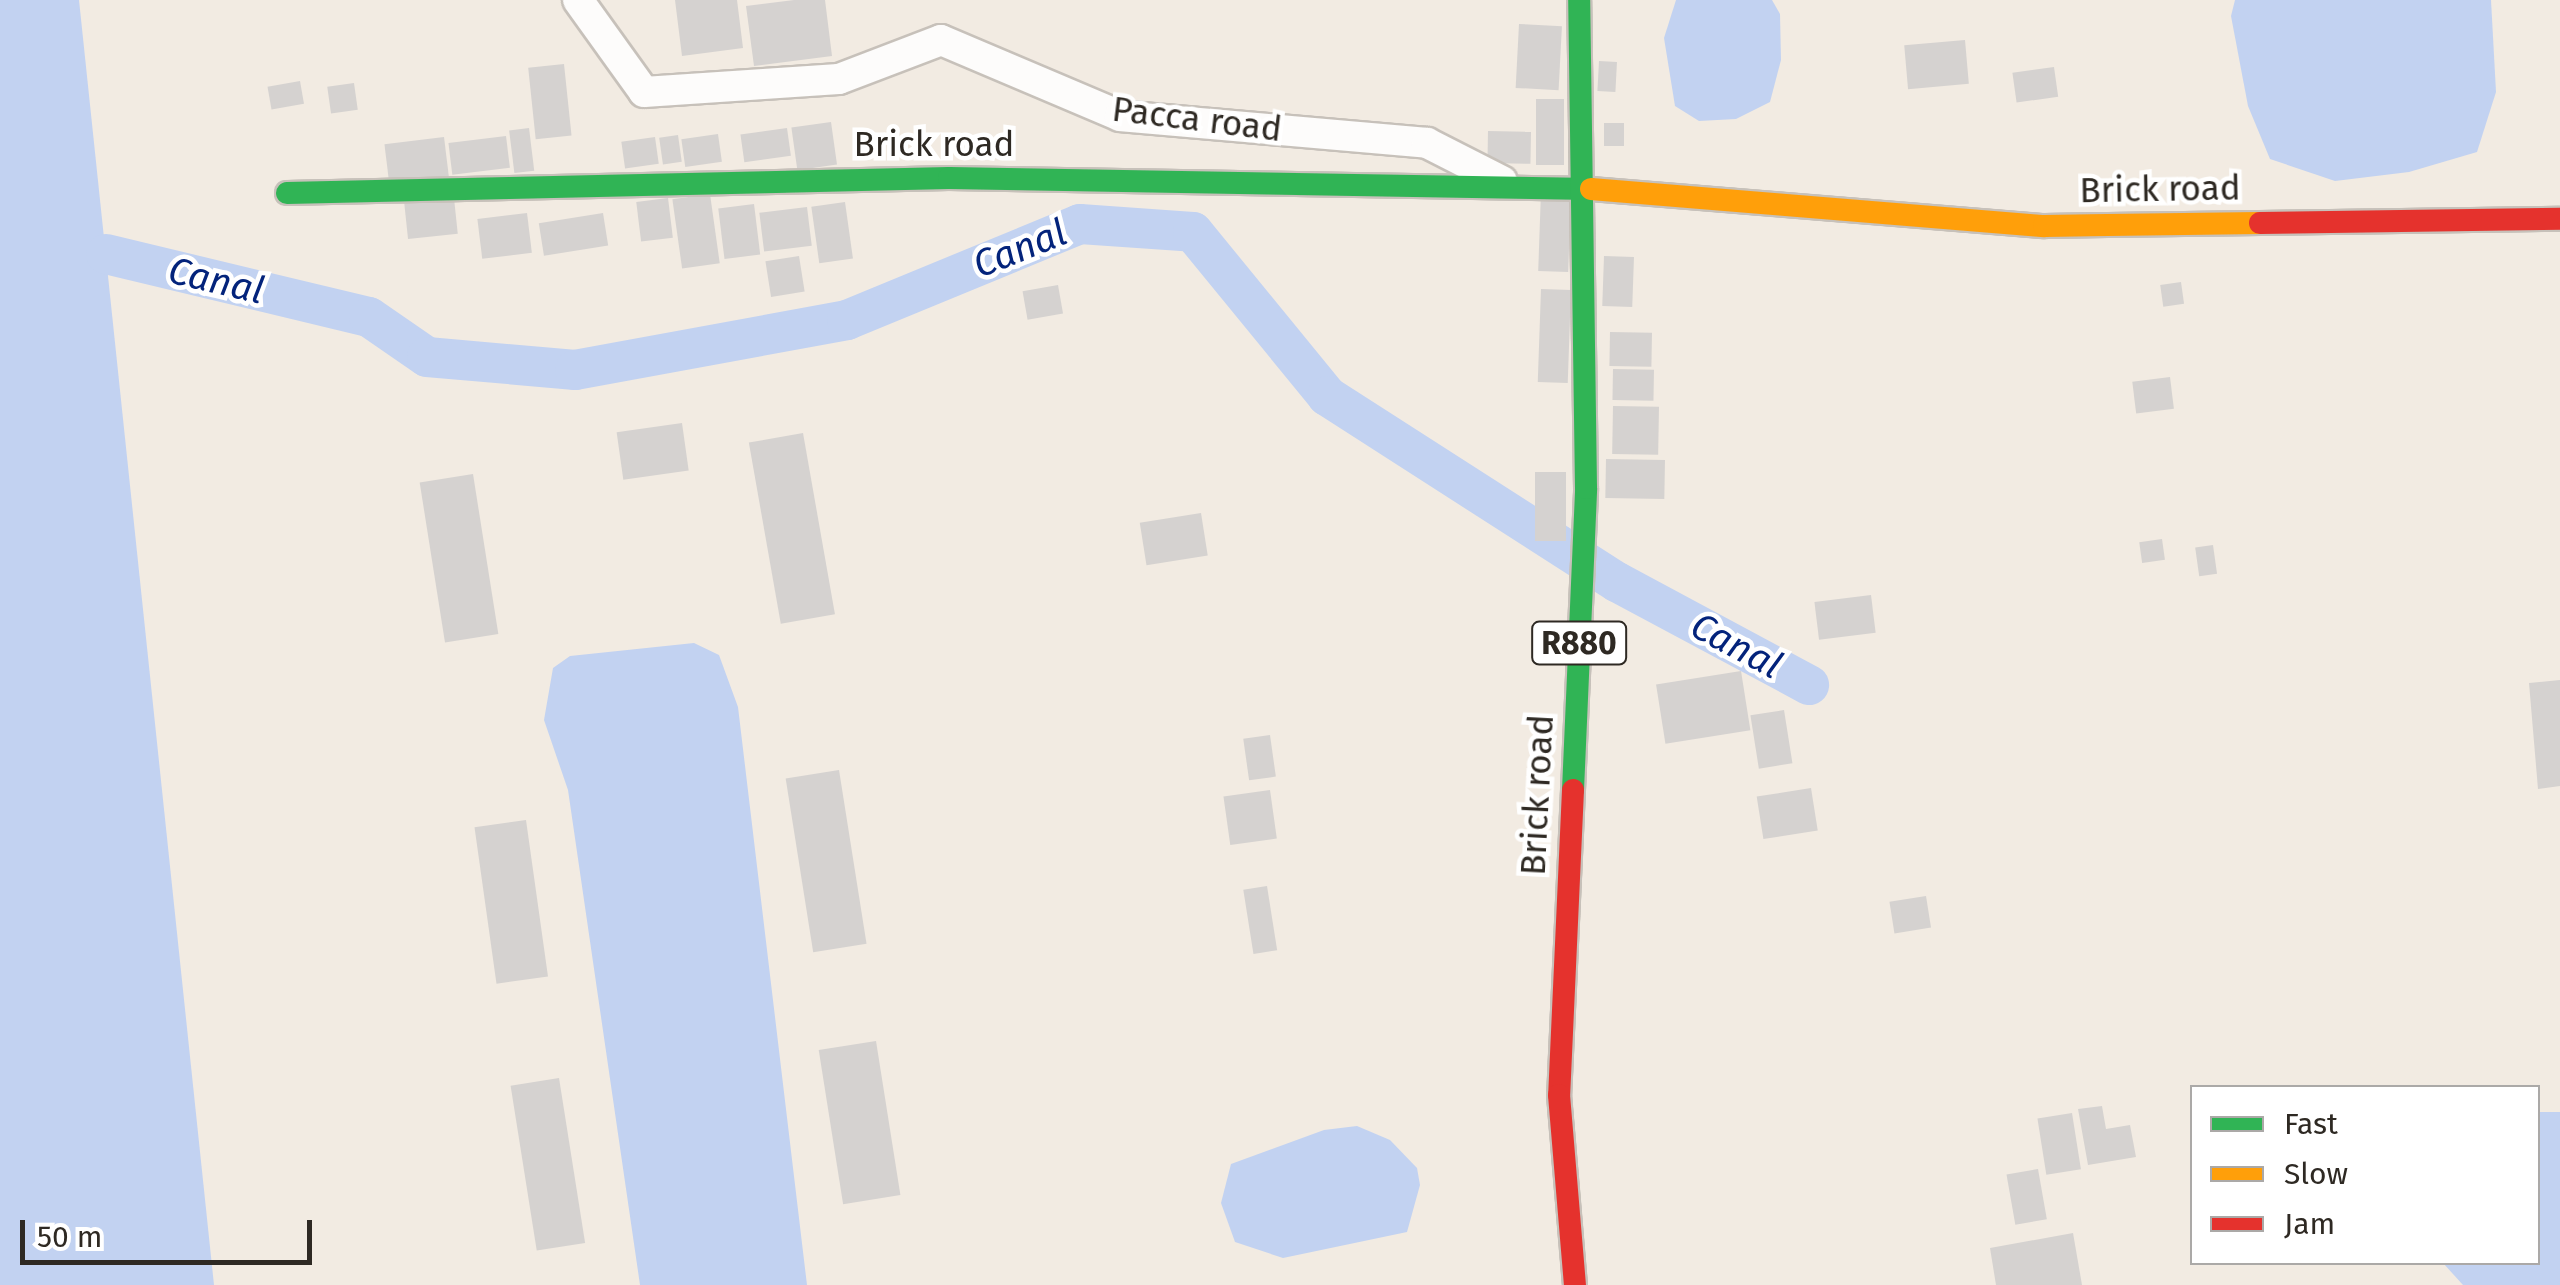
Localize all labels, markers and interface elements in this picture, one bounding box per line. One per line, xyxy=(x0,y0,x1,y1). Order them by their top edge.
street label: Pacca road xyxy=(1110,88,1284,150)
street label: Brick road xyxy=(853,123,1015,165)
street label: Brick road xyxy=(2079,167,2241,211)
water label: Canal xyxy=(967,210,1073,288)
water label: Canal xyxy=(164,248,268,314)
water label: Canal xyxy=(1683,603,1789,689)
road number: R880 xyxy=(1529,616,1629,670)
street label: Brick road xyxy=(1512,713,1562,877)
legend xyxy=(2190,1085,2540,1265)
text: Fast xyxy=(2284,1106,2338,1142)
text: Slow xyxy=(2284,1156,2348,1192)
scale bar xyxy=(25,1200,318,1262)
text: Jam xyxy=(2284,1206,2335,1242)
text: 50 m xyxy=(37,1219,102,1255)

